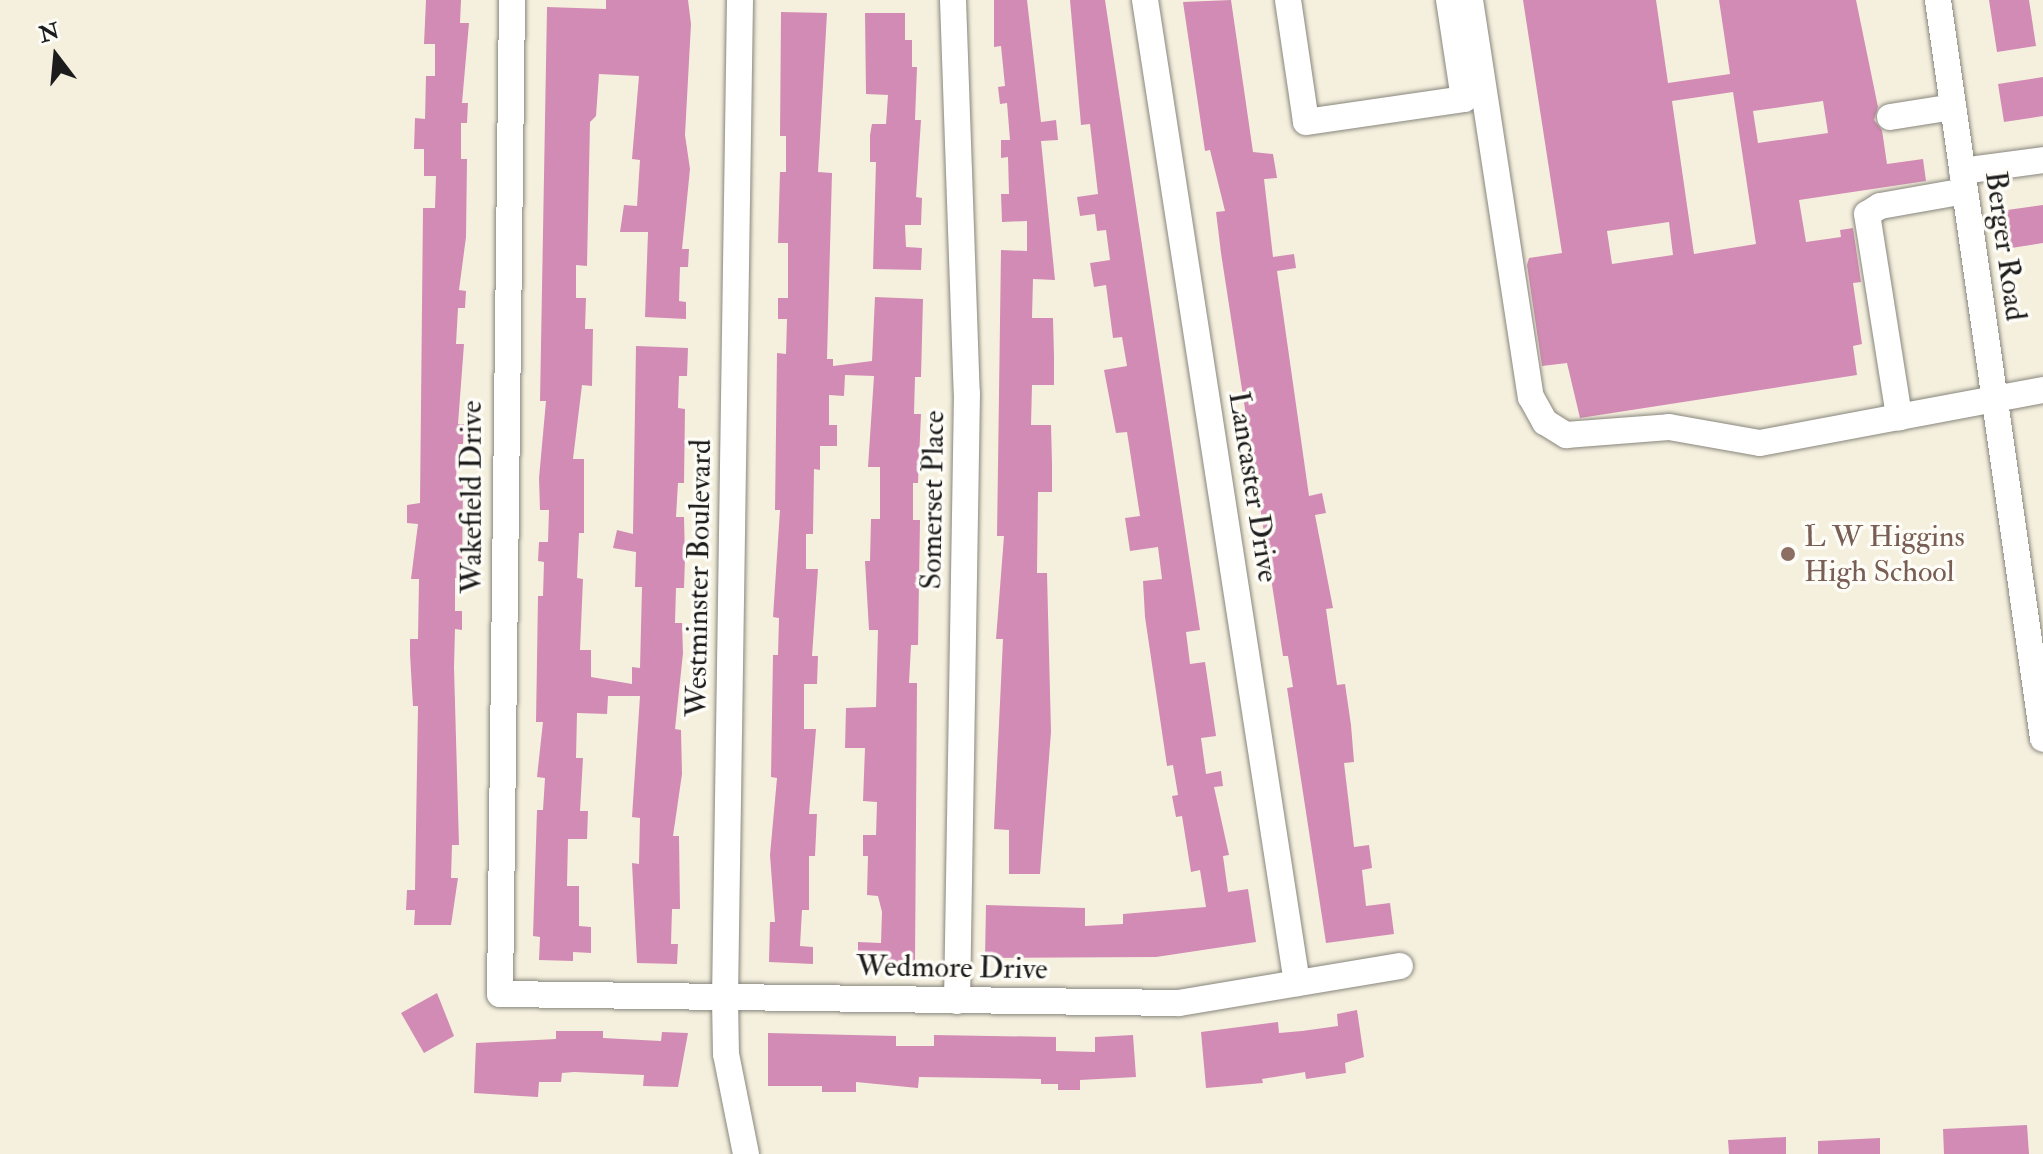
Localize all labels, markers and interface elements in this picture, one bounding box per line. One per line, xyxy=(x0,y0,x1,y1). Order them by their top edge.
north arrow xyxy=(16,16,96,96)
text: N xyxy=(36,17,63,49)
street label: Berger Road xyxy=(1977,169,2033,323)
street label: Lancaster Drive xyxy=(1220,389,1286,585)
street label: Wakefield Drive xyxy=(454,400,490,594)
street label: Somerset Place xyxy=(913,410,953,590)
street label: Westminster Boulevard xyxy=(679,439,719,717)
place label: L W Higgins High School xyxy=(1804,519,1965,590)
marker: L W Higgins High School xyxy=(1779,545,1797,563)
street label: Wedmore Drive xyxy=(856,948,1048,988)

